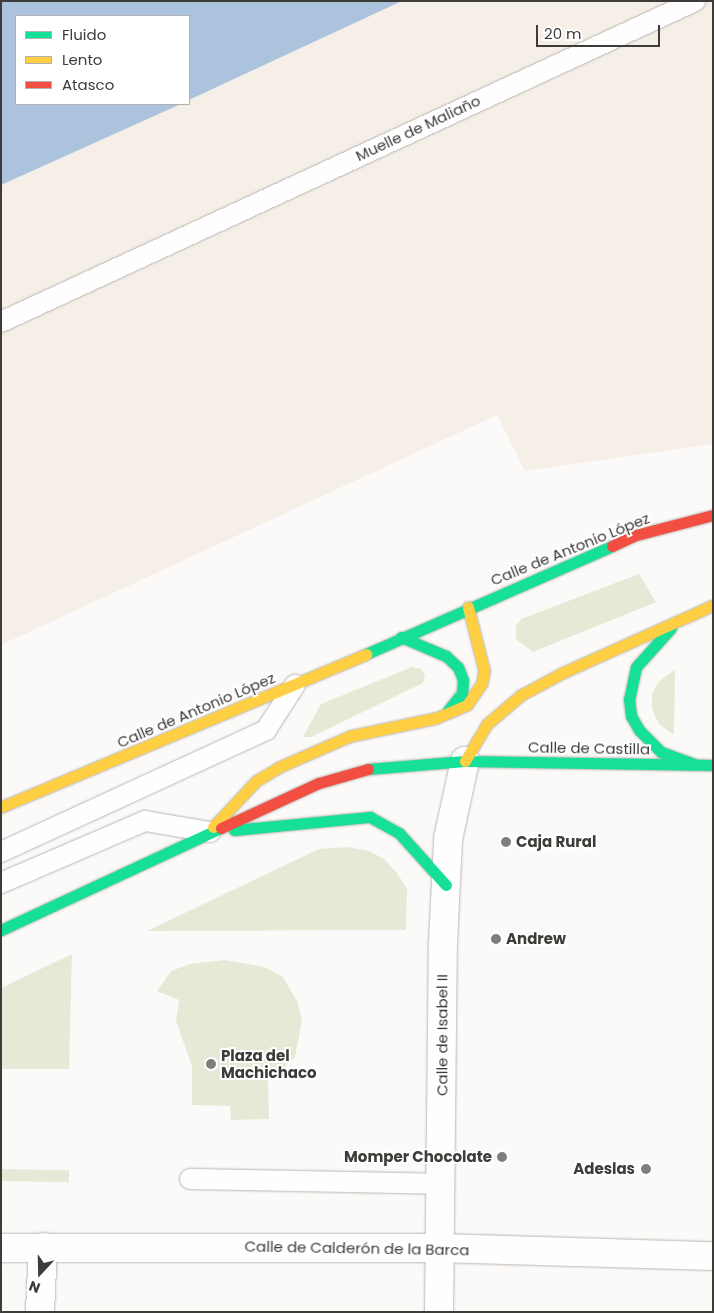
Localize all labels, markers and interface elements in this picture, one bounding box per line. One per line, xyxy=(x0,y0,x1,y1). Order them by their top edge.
legend xyxy=(15,15,190,105)
scale bar xyxy=(539,15,663,47)
text: 20 m xyxy=(544,23,582,44)
text: Fluido xyxy=(62,24,106,45)
text: Lento xyxy=(62,49,102,70)
text: Atasco xyxy=(62,74,114,95)
street label: Muelle de Maliaño xyxy=(353,91,483,165)
street label: Calle de Antonio López xyxy=(488,509,652,589)
street label: Calle de Antonio López xyxy=(114,669,278,751)
street label: Calle de Castilla xyxy=(528,738,650,758)
place label: Caja Rural xyxy=(516,833,596,851)
marker: Caja Rural xyxy=(500,836,512,848)
place label: Andrew xyxy=(506,930,566,948)
marker: Andrew xyxy=(490,933,502,945)
street label: Calle de Isabel II xyxy=(433,974,451,1096)
place label: Plaza del Machichaco xyxy=(221,1046,317,1081)
marker: Plaza del Machichaco xyxy=(205,1058,217,1070)
place label: Momper Chocolate xyxy=(344,1148,492,1166)
marker: Momper Chocolate xyxy=(496,1151,508,1163)
place label: Adeslas xyxy=(573,1160,635,1178)
marker: Adeslas xyxy=(639,1162,653,1176)
street label: Calle de Calderón de la Barca xyxy=(244,1237,470,1259)
north arrow xyxy=(15,1248,65,1298)
text: N xyxy=(26,1276,43,1298)

